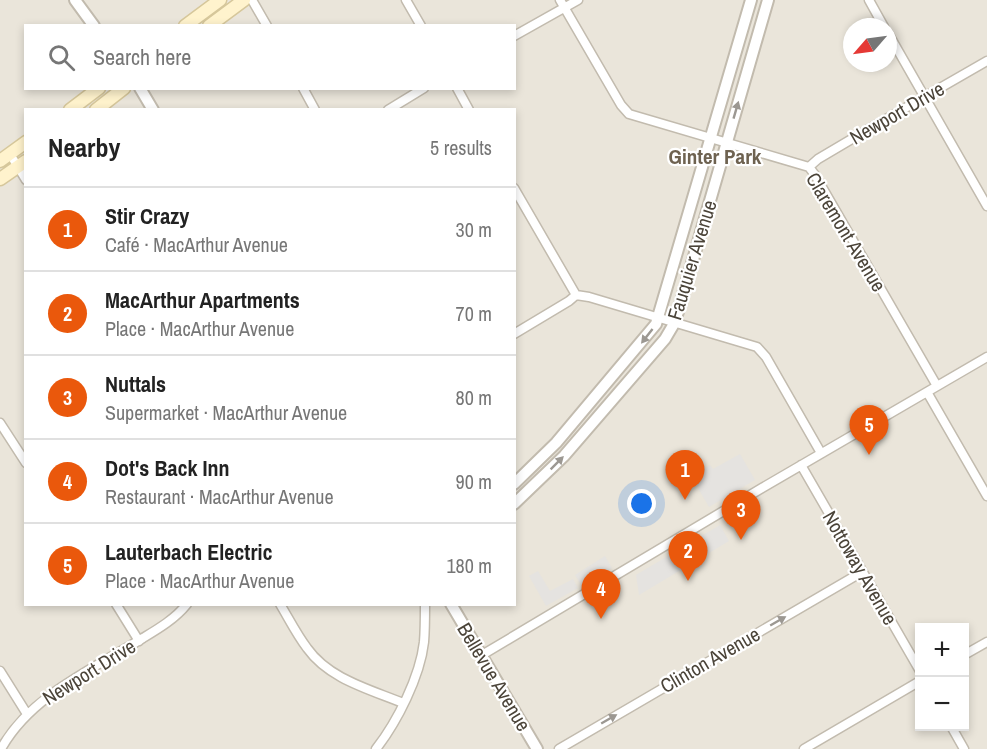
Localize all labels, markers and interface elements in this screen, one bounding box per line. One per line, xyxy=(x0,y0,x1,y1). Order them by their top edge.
north arrow xyxy=(843,18,897,72)
search box xyxy=(24,24,516,90)
icon: search xyxy=(45,41,78,74)
text: Search here xyxy=(93,42,191,72)
street label: Newport Drive xyxy=(845,75,949,150)
one-way arrow xyxy=(732,101,742,119)
text: Nearby xyxy=(48,130,120,165)
text: 5 results xyxy=(430,134,492,161)
district label: Ginter Park xyxy=(669,142,762,171)
street label: Claremont Avenue xyxy=(800,167,893,296)
street label: Fauquier Avenue xyxy=(661,197,723,323)
text: Stir Crazy xyxy=(105,201,189,231)
text: 1 xyxy=(63,216,72,243)
text: 30 m xyxy=(456,216,492,243)
text: Café · MacArthur Avenue xyxy=(105,231,288,258)
text: MacArthur Apartments xyxy=(105,285,300,315)
text: 2 xyxy=(63,300,72,327)
text: 70 m xyxy=(456,300,492,327)
text: Place · MacArthur Avenue xyxy=(105,315,294,342)
one-way arrow xyxy=(641,328,654,344)
text: Nuttals xyxy=(105,369,166,399)
text: 3 xyxy=(63,384,72,411)
text: 80 m xyxy=(456,384,492,411)
text: Supermarket · MacArthur Avenue xyxy=(105,399,347,426)
pin: 5 xyxy=(850,406,888,455)
pin: 1 xyxy=(666,450,704,500)
text: Dot's Back Inn xyxy=(105,453,230,483)
one-way arrow xyxy=(549,457,563,471)
text: 4 xyxy=(63,468,72,495)
text: 90 m xyxy=(456,468,492,495)
text: Restaurant · MacArthur Avenue xyxy=(105,483,334,510)
your location xyxy=(627,489,656,518)
pin: 3 xyxy=(722,490,760,540)
street label: Nottoway Avenue xyxy=(817,506,904,630)
pin: 2 xyxy=(668,532,708,581)
text: Lauterbach Electric xyxy=(105,537,272,567)
text: 5 xyxy=(63,552,72,579)
text: 180 m xyxy=(446,552,492,579)
text: Place · MacArthur Avenue xyxy=(105,567,294,594)
pin: 4 xyxy=(582,570,620,619)
one-way arrow xyxy=(770,616,787,626)
street label: Bellevue Avenue xyxy=(451,618,537,736)
street label: Clinton Avenue xyxy=(655,620,765,699)
map controls xyxy=(915,623,969,731)
button: + xyxy=(915,623,969,677)
street label: Newport Drive xyxy=(37,632,140,711)
button: − xyxy=(915,677,969,731)
one-way arrow xyxy=(601,714,617,725)

